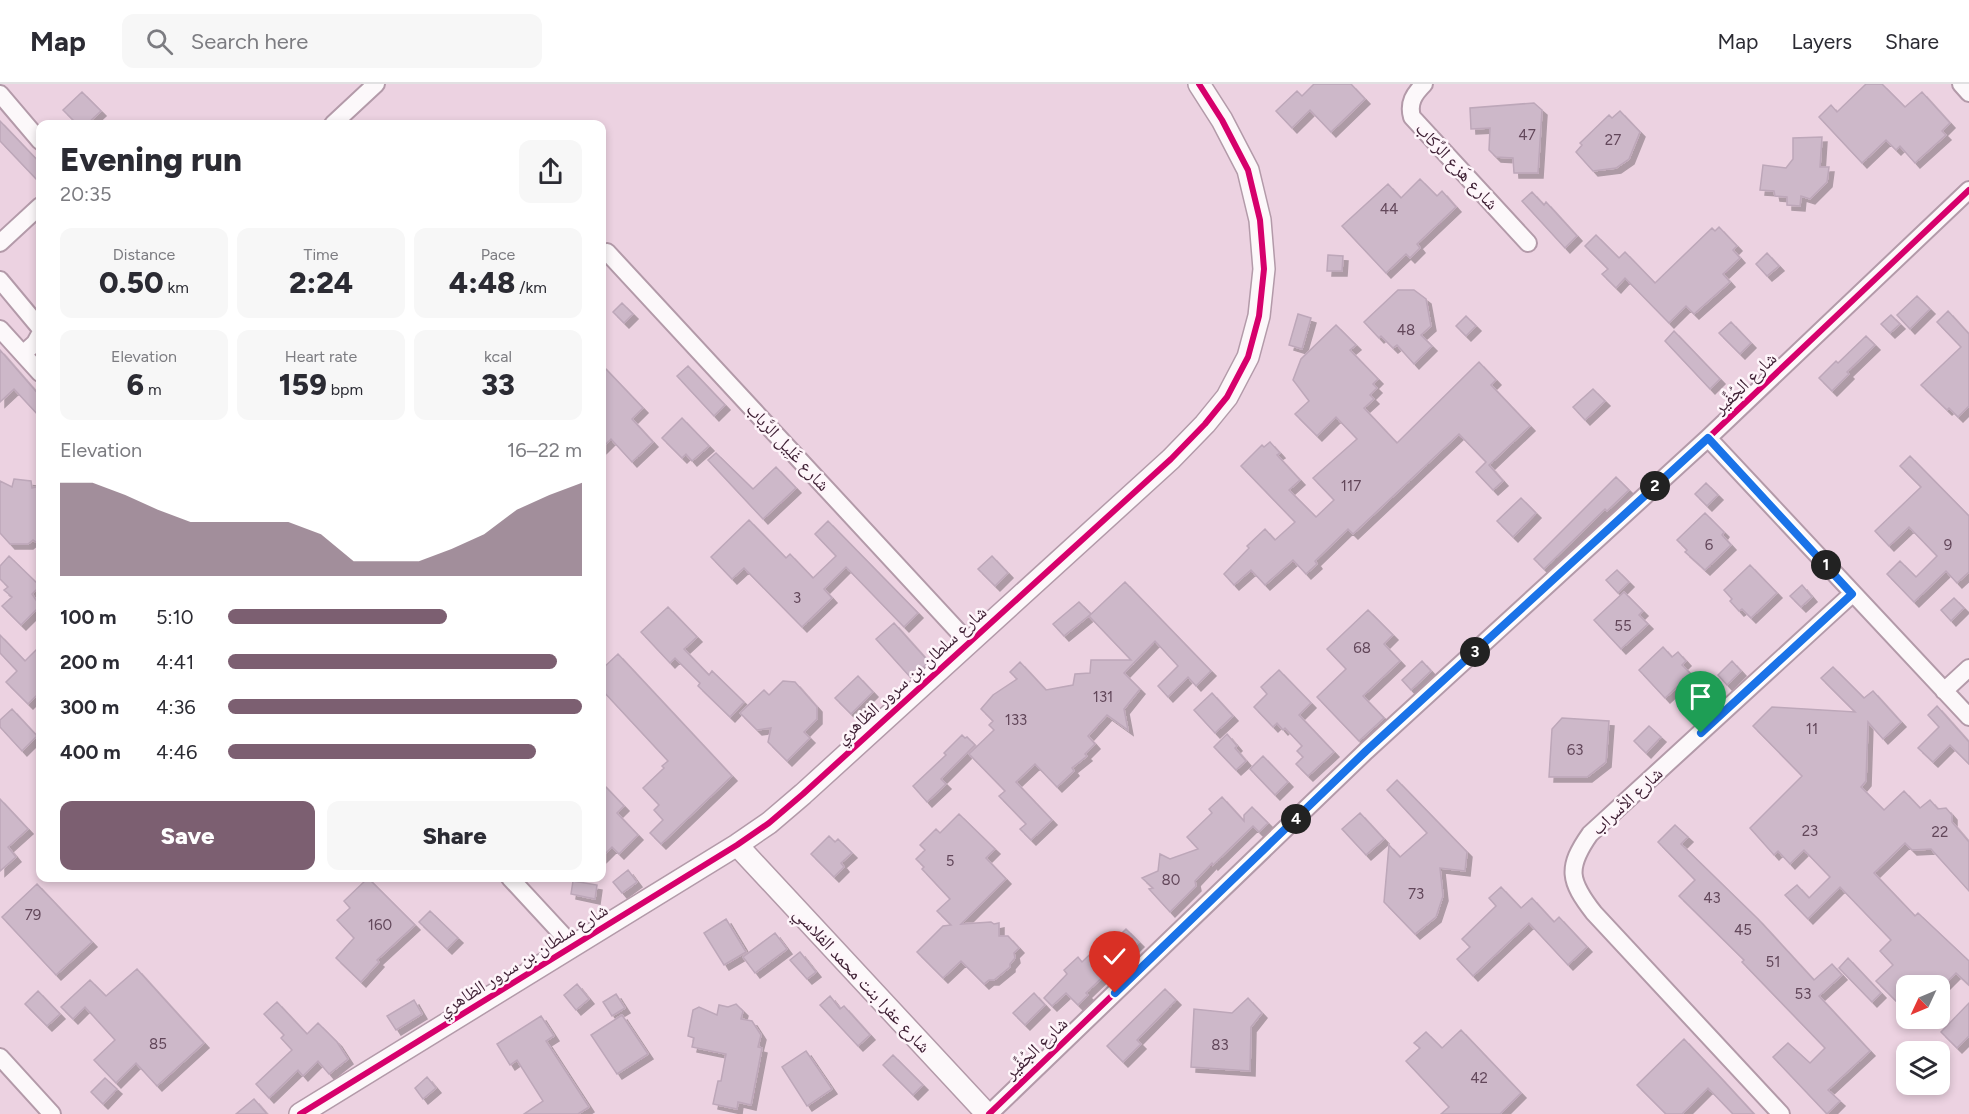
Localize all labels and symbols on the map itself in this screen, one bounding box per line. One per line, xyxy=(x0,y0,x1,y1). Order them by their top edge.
street label: شارع هَزع الرِّكاب xyxy=(1411,118,1503,214)
house number: 47 xyxy=(1518,126,1536,144)
house number: 27 xyxy=(1605,131,1621,149)
house number: 44 xyxy=(1380,200,1398,218)
house number: 48 xyxy=(1397,321,1415,339)
street label: شارع الجُفِّير xyxy=(1708,347,1781,419)
street label: شارع غَلِيل الرَّباب xyxy=(742,398,834,496)
pin: 2 xyxy=(1640,471,1670,501)
house number: 117 xyxy=(1341,477,1361,495)
house number: 6 xyxy=(1705,536,1714,554)
house number: 9 xyxy=(1944,536,1952,554)
pin: 1 xyxy=(1811,550,1841,580)
house number: 3 xyxy=(793,589,801,607)
street label: شارع سلطان بن سرور الظاهري xyxy=(831,601,994,751)
house number: 55 xyxy=(1614,617,1632,635)
pin: 3 xyxy=(1460,637,1490,667)
house number: 68 xyxy=(1353,639,1371,657)
pin xyxy=(1675,671,1726,733)
house number: 131 xyxy=(1093,688,1113,706)
house number: 133 xyxy=(1005,711,1027,729)
house number: 11 xyxy=(1806,720,1818,738)
house number: 63 xyxy=(1567,741,1583,759)
street label: شارع الأسراب xyxy=(1587,762,1667,840)
pin: 4 xyxy=(1281,804,1311,834)
house number: 23 xyxy=(1802,822,1818,840)
house number: 22 xyxy=(1932,823,1948,841)
house number: 5 xyxy=(946,852,954,870)
house number: 80 xyxy=(1162,871,1180,889)
house number: 73 xyxy=(1408,885,1424,903)
house number: 43 xyxy=(1703,889,1721,907)
street label: شارع سلطان بن سرور الظاهري xyxy=(434,899,614,1024)
street label: شارع عفرا بنت محمد الفلاسي xyxy=(786,903,935,1060)
house number: 79 xyxy=(25,906,41,924)
house number: 160 xyxy=(368,916,392,934)
house number: 45 xyxy=(1734,921,1752,939)
pin xyxy=(1089,931,1140,993)
house number: 51 xyxy=(1766,953,1780,971)
north arrow xyxy=(1896,975,1950,1029)
house number: 53 xyxy=(1795,985,1811,1003)
street label: شارع الجُفِّير xyxy=(999,1012,1072,1084)
house number: 85 xyxy=(149,1035,167,1053)
house number: 83 xyxy=(1211,1036,1229,1054)
house number: 42 xyxy=(1470,1069,1488,1087)

